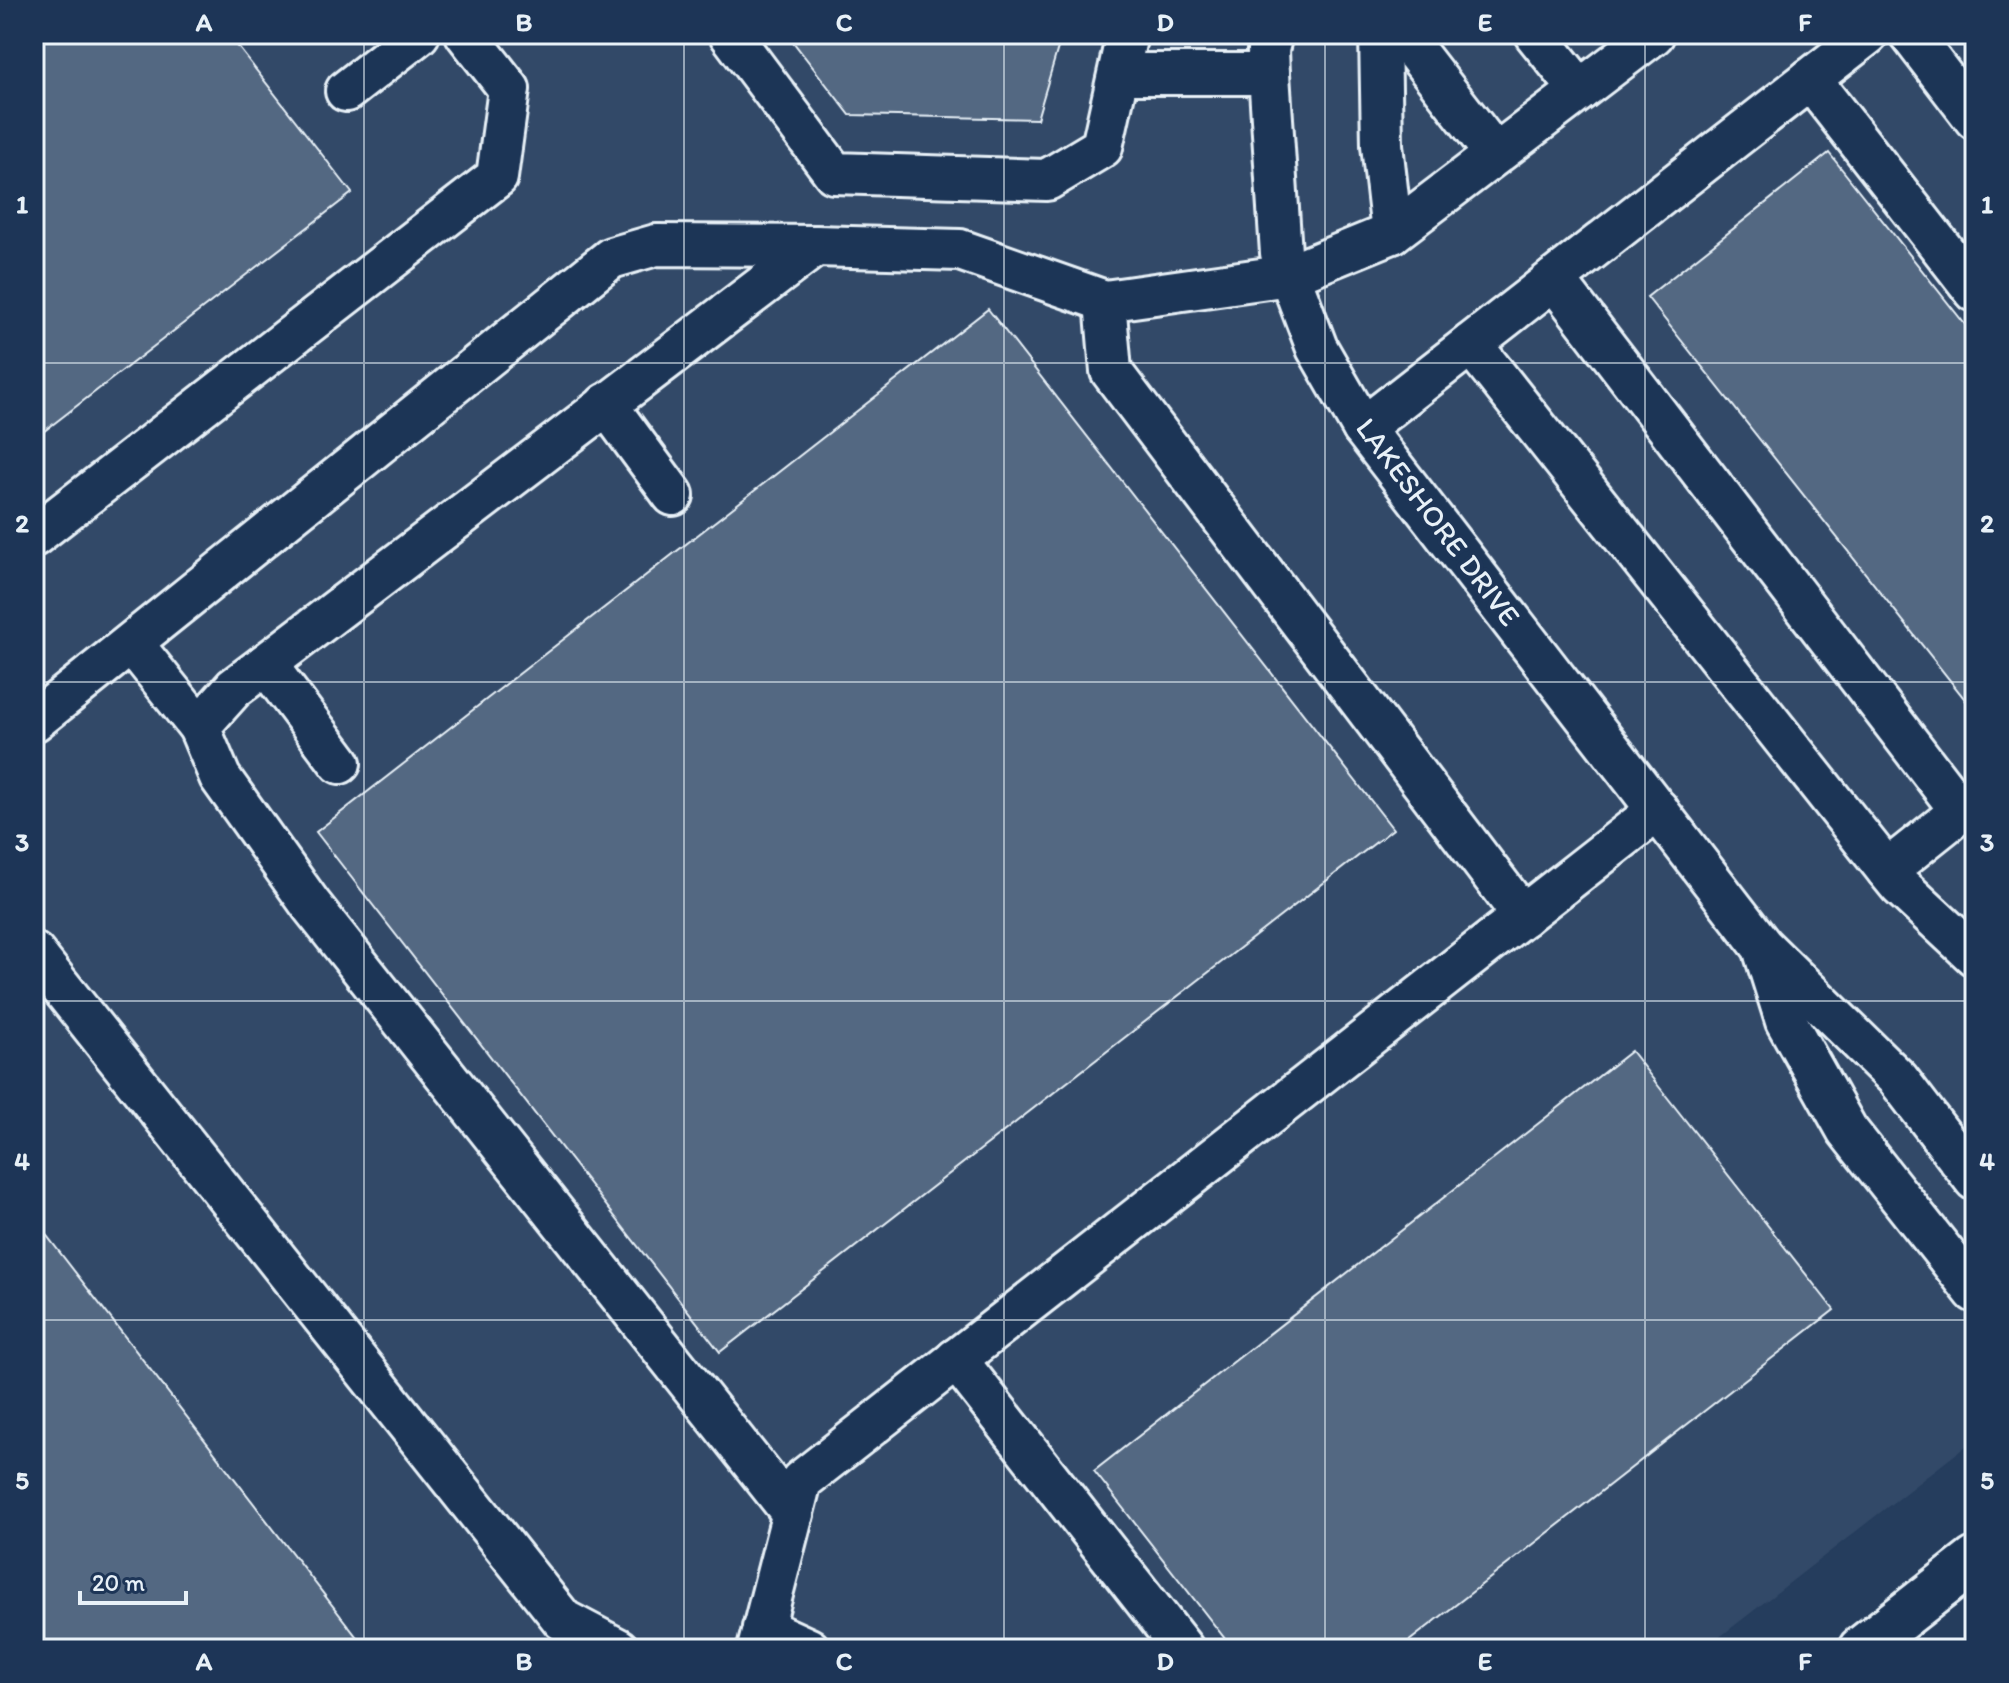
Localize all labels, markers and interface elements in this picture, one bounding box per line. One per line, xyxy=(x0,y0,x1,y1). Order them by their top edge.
text: A xyxy=(195,6,213,38)
text: B xyxy=(516,6,533,38)
text: C xyxy=(836,6,853,38)
text: D xyxy=(1156,6,1174,38)
text: E xyxy=(1478,6,1492,38)
text: F xyxy=(1798,6,1812,38)
text: 1 xyxy=(16,188,28,220)
text: 1 xyxy=(1981,188,1993,220)
street label: LAKESHORE DRIVE xyxy=(1348,410,1529,633)
text: 2 xyxy=(15,507,29,539)
text: 2 xyxy=(1980,507,1994,539)
text: 3 xyxy=(15,826,29,858)
text: 3 xyxy=(1980,826,1994,858)
text: 4 xyxy=(14,1145,30,1177)
text: 4 xyxy=(1979,1145,1995,1177)
text: 5 xyxy=(15,1464,29,1496)
text: 5 xyxy=(1980,1464,1994,1496)
scale bar xyxy=(80,1555,186,1605)
text: 20 m xyxy=(92,1568,145,1597)
text: A xyxy=(195,1645,213,1677)
text: B xyxy=(516,1645,533,1677)
text: C xyxy=(836,1645,853,1677)
text: D xyxy=(1156,1645,1174,1677)
text: E xyxy=(1478,1645,1492,1677)
text: F xyxy=(1798,1645,1812,1677)

